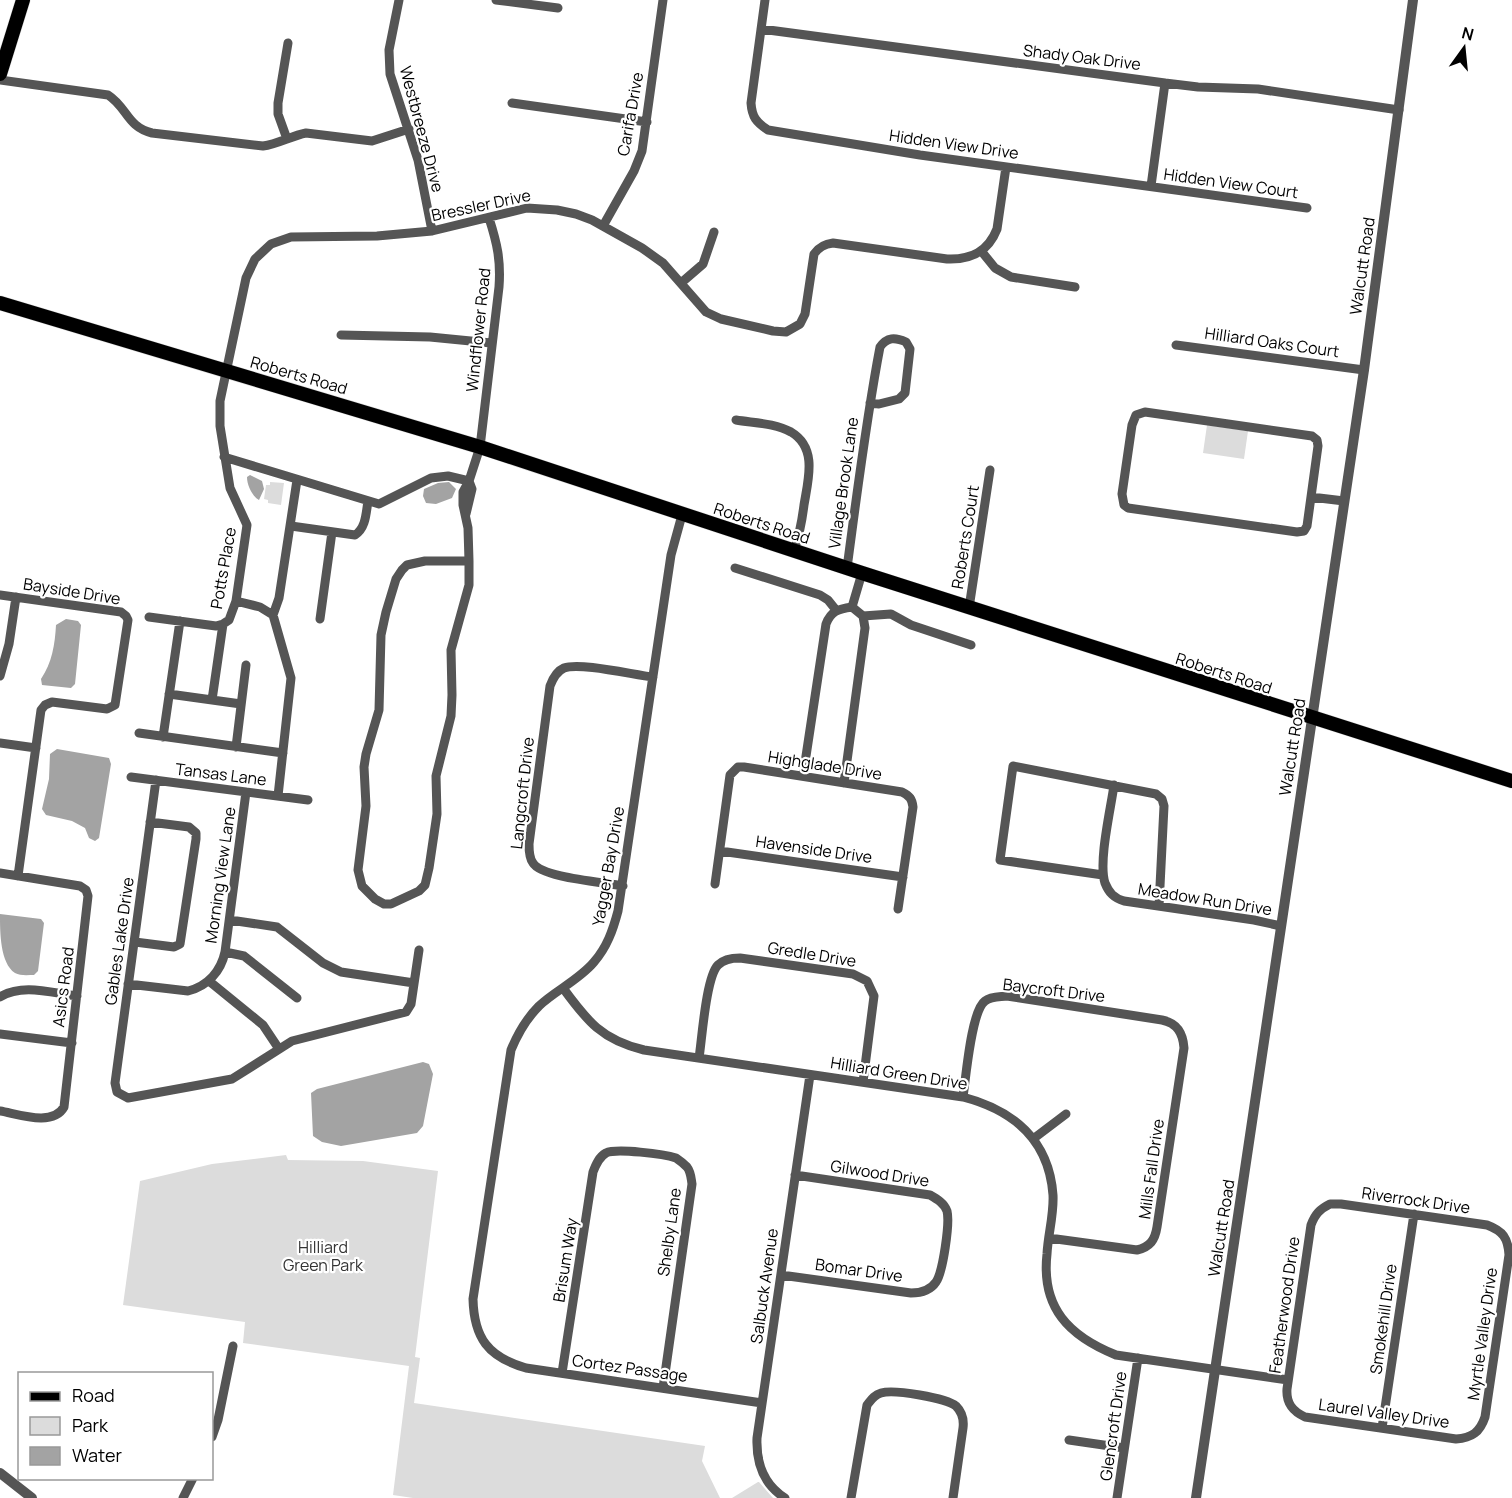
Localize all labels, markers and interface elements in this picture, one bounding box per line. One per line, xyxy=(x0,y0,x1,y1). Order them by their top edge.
north arrow xyxy=(1434,18,1494,78)
text: N xyxy=(1459,21,1476,46)
street label: Shady Oak Drive xyxy=(1022,39,1142,75)
street label: Westbreeze Drive xyxy=(395,63,449,195)
street label: Carifa Drive xyxy=(612,70,648,158)
street label: Hidden View Drive xyxy=(888,124,1020,164)
street label: Hidden View Court xyxy=(1162,163,1300,203)
street label: Bressler Drive xyxy=(429,184,533,226)
street label: Walcutt Road xyxy=(1344,216,1380,316)
street label: Windflower Road xyxy=(461,267,495,393)
street label: Hilliard Oaks Court xyxy=(1203,322,1341,362)
street label: Roberts Road xyxy=(248,351,350,399)
street label: Village Brook Lane xyxy=(823,416,863,550)
street label: Roberts Court xyxy=(946,484,984,590)
street label: Roberts Road xyxy=(711,497,813,549)
street label: Potts Place xyxy=(205,525,241,611)
street label: Bayside Drive xyxy=(22,572,122,610)
street label: Roberts Road xyxy=(1173,647,1275,699)
street label: Walcutt Road xyxy=(1273,697,1311,797)
street label: Langcroft Drive xyxy=(505,736,539,850)
street label: Highglade Drive xyxy=(766,745,884,785)
street label: Tansas Lane xyxy=(174,758,268,790)
street label: Yagger Bay Drive xyxy=(587,804,629,928)
street label: Morning View Lane xyxy=(200,805,240,945)
street label: Havenside Drive xyxy=(754,830,874,868)
street label: Gables Lake Drive xyxy=(99,876,139,1006)
street label: Meadow Run Drive xyxy=(1136,878,1274,920)
street label: Gredle Drive xyxy=(766,936,858,972)
street label: Asics Road xyxy=(47,946,79,1028)
street label: Baycroft Drive xyxy=(1002,973,1106,1007)
street label: Hilliard Green Drive xyxy=(829,1051,969,1095)
street label: Mills Fall Drive xyxy=(1133,1117,1169,1221)
street label: Gilwood Drive xyxy=(829,1154,931,1192)
street label: Walcutt Road xyxy=(1202,1178,1240,1278)
street label: Riverrock Drive xyxy=(1360,1182,1472,1218)
street label: Shelby Lane xyxy=(652,1186,686,1278)
street label: Brisum Way xyxy=(547,1216,583,1304)
street label: Salbuck Avenue xyxy=(745,1227,783,1345)
street label: Featherwood Drive xyxy=(1264,1235,1304,1375)
park label: Hilliard Green Park xyxy=(283,1236,364,1276)
street label: Bomar Drive xyxy=(814,1253,904,1287)
street label: Smokehill Drive xyxy=(1364,1262,1402,1376)
street label: Myrtle Valley Drive xyxy=(1462,1266,1502,1402)
street label: Cortez Passage xyxy=(571,1349,689,1387)
street label: Glencroft Drive xyxy=(1094,1370,1132,1482)
legend xyxy=(18,1372,213,1480)
text: Road xyxy=(72,1383,115,1407)
street label: Laurel Valley Drive xyxy=(1317,1393,1451,1433)
text: Park xyxy=(72,1413,109,1437)
text: Water xyxy=(72,1443,122,1467)

